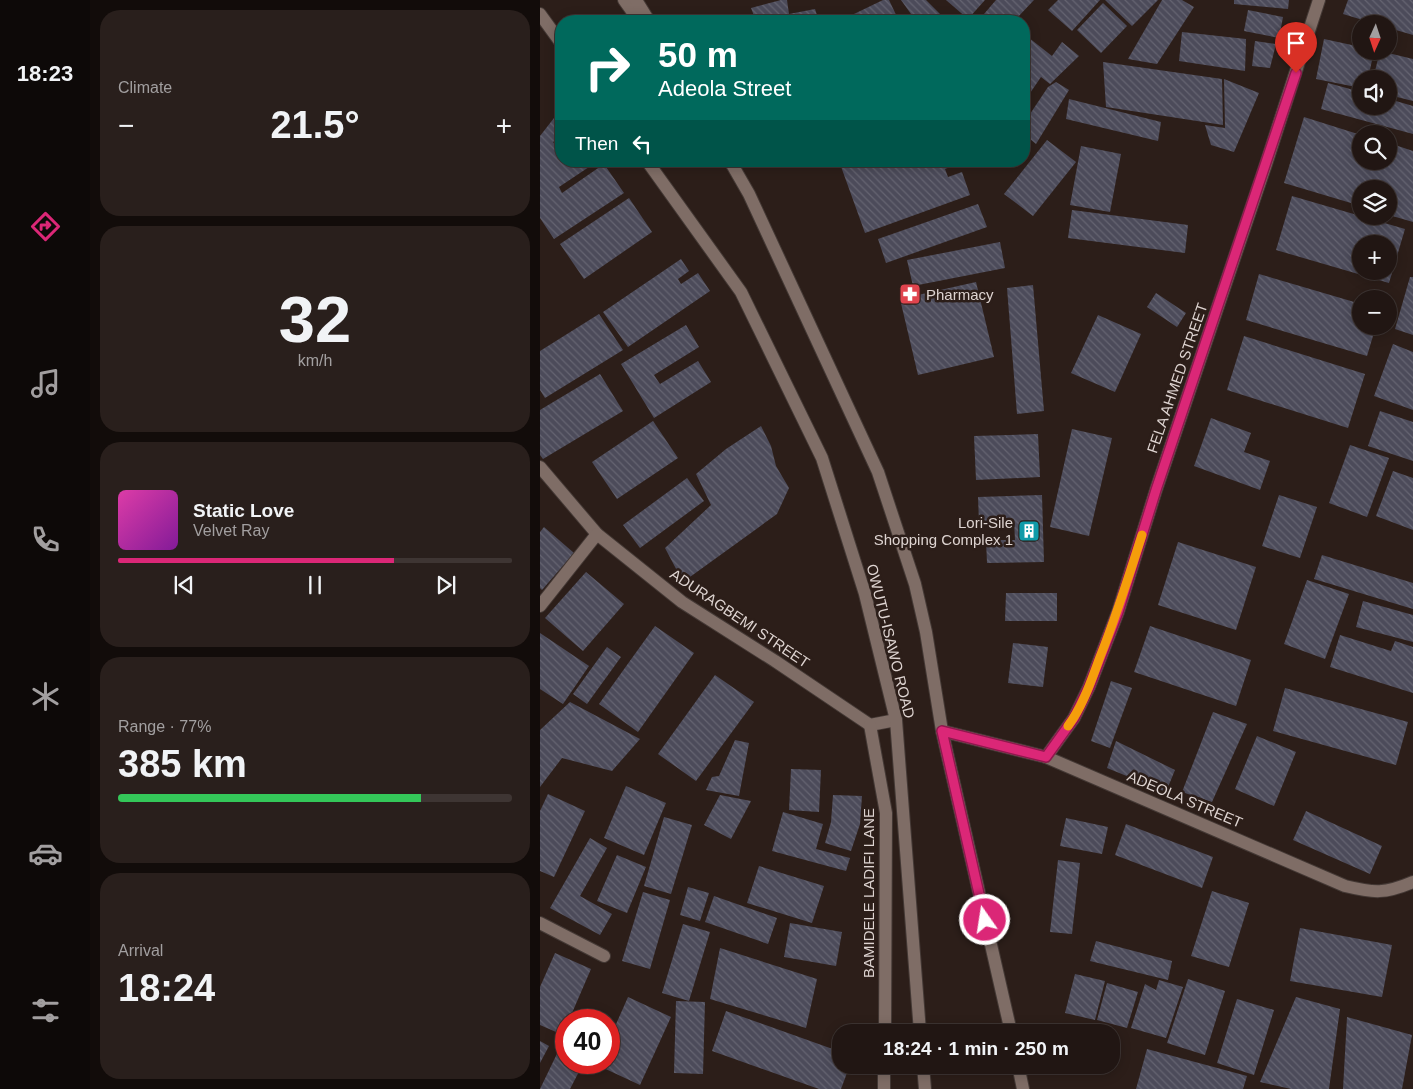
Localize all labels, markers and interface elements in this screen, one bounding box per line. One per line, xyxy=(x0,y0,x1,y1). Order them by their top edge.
north arrow xyxy=(1352,15,1398,60)
map controls xyxy=(1352,15,1397,335)
pin xyxy=(1275,22,1317,73)
icon: arrive xyxy=(1282,29,1310,57)
icon: right xyxy=(575,35,640,100)
text: 50 m xyxy=(658,35,738,74)
text: 18:23 xyxy=(17,61,73,86)
button: sound xyxy=(1352,70,1397,115)
text: Adeola Street xyxy=(658,76,791,101)
text: Climate xyxy=(118,79,172,96)
text: 21.5° xyxy=(270,104,360,146)
text: − xyxy=(118,110,134,141)
text: + xyxy=(496,110,512,141)
button: search xyxy=(1352,125,1397,170)
icon: left xyxy=(628,130,656,158)
text: Then xyxy=(575,133,618,154)
button: layers xyxy=(1352,180,1397,225)
icon: directions xyxy=(28,209,63,244)
button: + xyxy=(1352,235,1397,280)
pharmacy icon: Pharmacy xyxy=(898,282,922,306)
text: 32 xyxy=(279,283,351,356)
place label: Pharmacy xyxy=(926,286,994,303)
button: − xyxy=(1352,290,1397,335)
street label: FELA AHMED STREET xyxy=(1143,301,1211,455)
text: km/h xyxy=(298,352,332,369)
icon: music xyxy=(28,366,63,401)
text: Static Love xyxy=(193,500,294,521)
place label: Lori-Sile Shopping Complex 1 xyxy=(874,514,1013,548)
building icon: Lori-Sile Shopping Complex 1 xyxy=(1017,519,1041,543)
icon: phone xyxy=(28,522,63,557)
text: Velvet Ray xyxy=(193,522,269,539)
street label: OWUTU-ISAWO ROAD xyxy=(864,562,918,720)
street label: ADURAGBEMI STREET xyxy=(667,565,813,671)
icon: previous xyxy=(170,571,198,599)
icon: pause xyxy=(301,571,329,599)
icon: next xyxy=(432,571,460,599)
icon: climate xyxy=(28,679,63,714)
text: Range · 77% xyxy=(118,718,211,735)
text: 385 km xyxy=(118,743,247,785)
street label: ADEOLA STREET xyxy=(1125,767,1245,831)
street label: BAMIDELE LADIFI LANE xyxy=(860,808,877,978)
icon: car xyxy=(28,836,63,871)
position arrow xyxy=(958,893,1010,945)
text: Arrival xyxy=(118,942,163,959)
text: 18:24 xyxy=(118,967,215,1009)
icon: filters xyxy=(28,993,63,1028)
speed limit sign: 40 xyxy=(555,1009,620,1074)
text: 18:24 · 1 min · 250 m xyxy=(883,1038,1069,1059)

